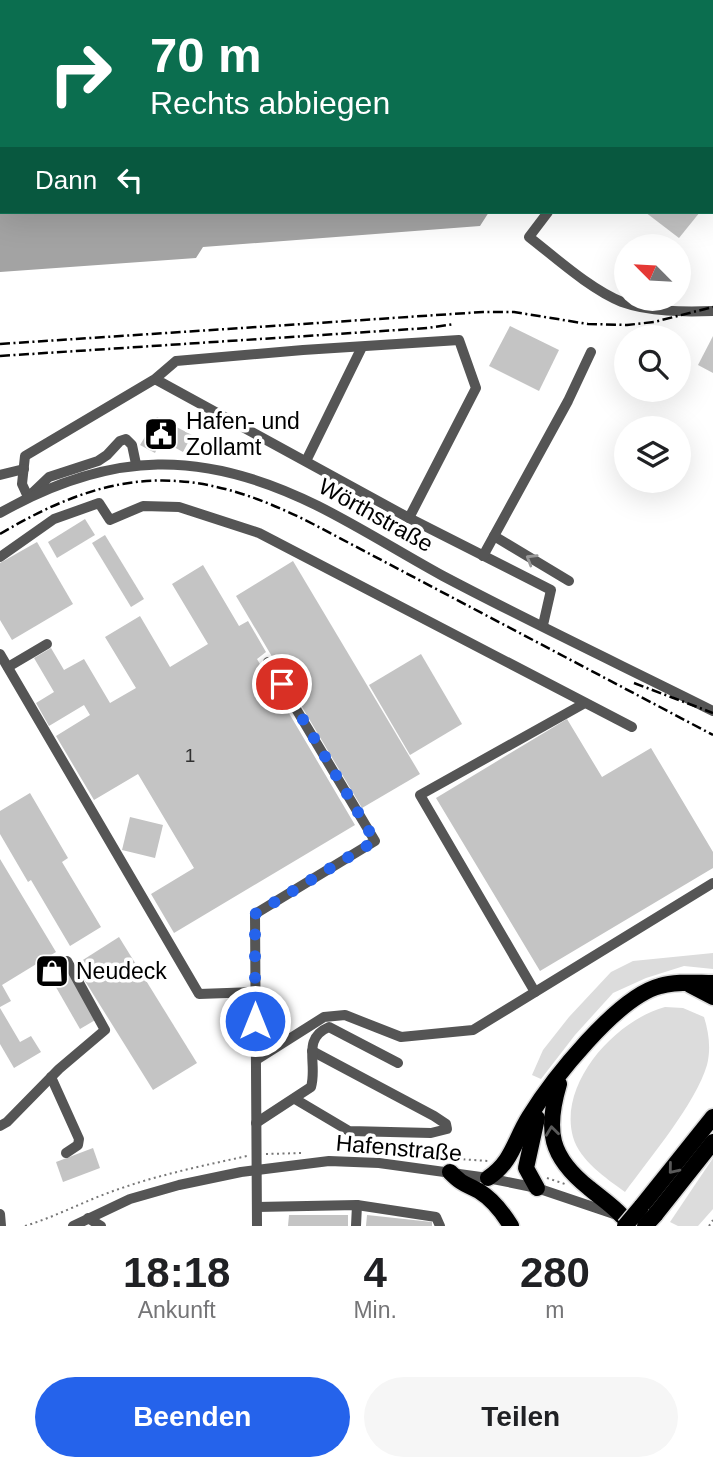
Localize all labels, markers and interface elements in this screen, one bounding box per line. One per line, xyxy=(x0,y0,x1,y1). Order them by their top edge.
icon: right xyxy=(35,28,126,119)
text: 70 m xyxy=(150,28,262,82)
text: Rechts abbiegen xyxy=(150,85,390,121)
icon: left xyxy=(111,161,149,199)
text: Dann xyxy=(35,165,97,195)
north arrow xyxy=(614,234,691,312)
map controls xyxy=(614,234,691,493)
button: search xyxy=(614,325,691,402)
place label: Hafen- und Zollamt xyxy=(186,408,300,460)
public building icon: Hafen- und Zollamt xyxy=(142,415,180,453)
button: layers xyxy=(614,416,691,493)
street label: Wörthstraße xyxy=(314,473,438,557)
one-way arrow xyxy=(526,554,539,567)
pin xyxy=(252,654,312,714)
icon: arrive xyxy=(263,665,301,703)
house number: 1 xyxy=(185,745,195,766)
shop icon: Neudeck xyxy=(33,952,71,990)
place label: Neudeck xyxy=(76,958,167,984)
position arrow xyxy=(218,984,292,1058)
one-way arrow xyxy=(545,1125,560,1137)
street label: Hafenstraße xyxy=(335,1130,463,1166)
one-way arrow xyxy=(669,1160,681,1173)
text: 18:18 xyxy=(123,1249,230,1296)
text: 4 xyxy=(363,1249,387,1296)
text: 280 xyxy=(520,1249,590,1296)
text: Ankunft xyxy=(138,1297,216,1323)
text: Min. xyxy=(353,1297,397,1323)
text: m xyxy=(545,1297,565,1323)
button: Beenden xyxy=(35,1377,350,1457)
button: Teilen xyxy=(364,1377,678,1457)

